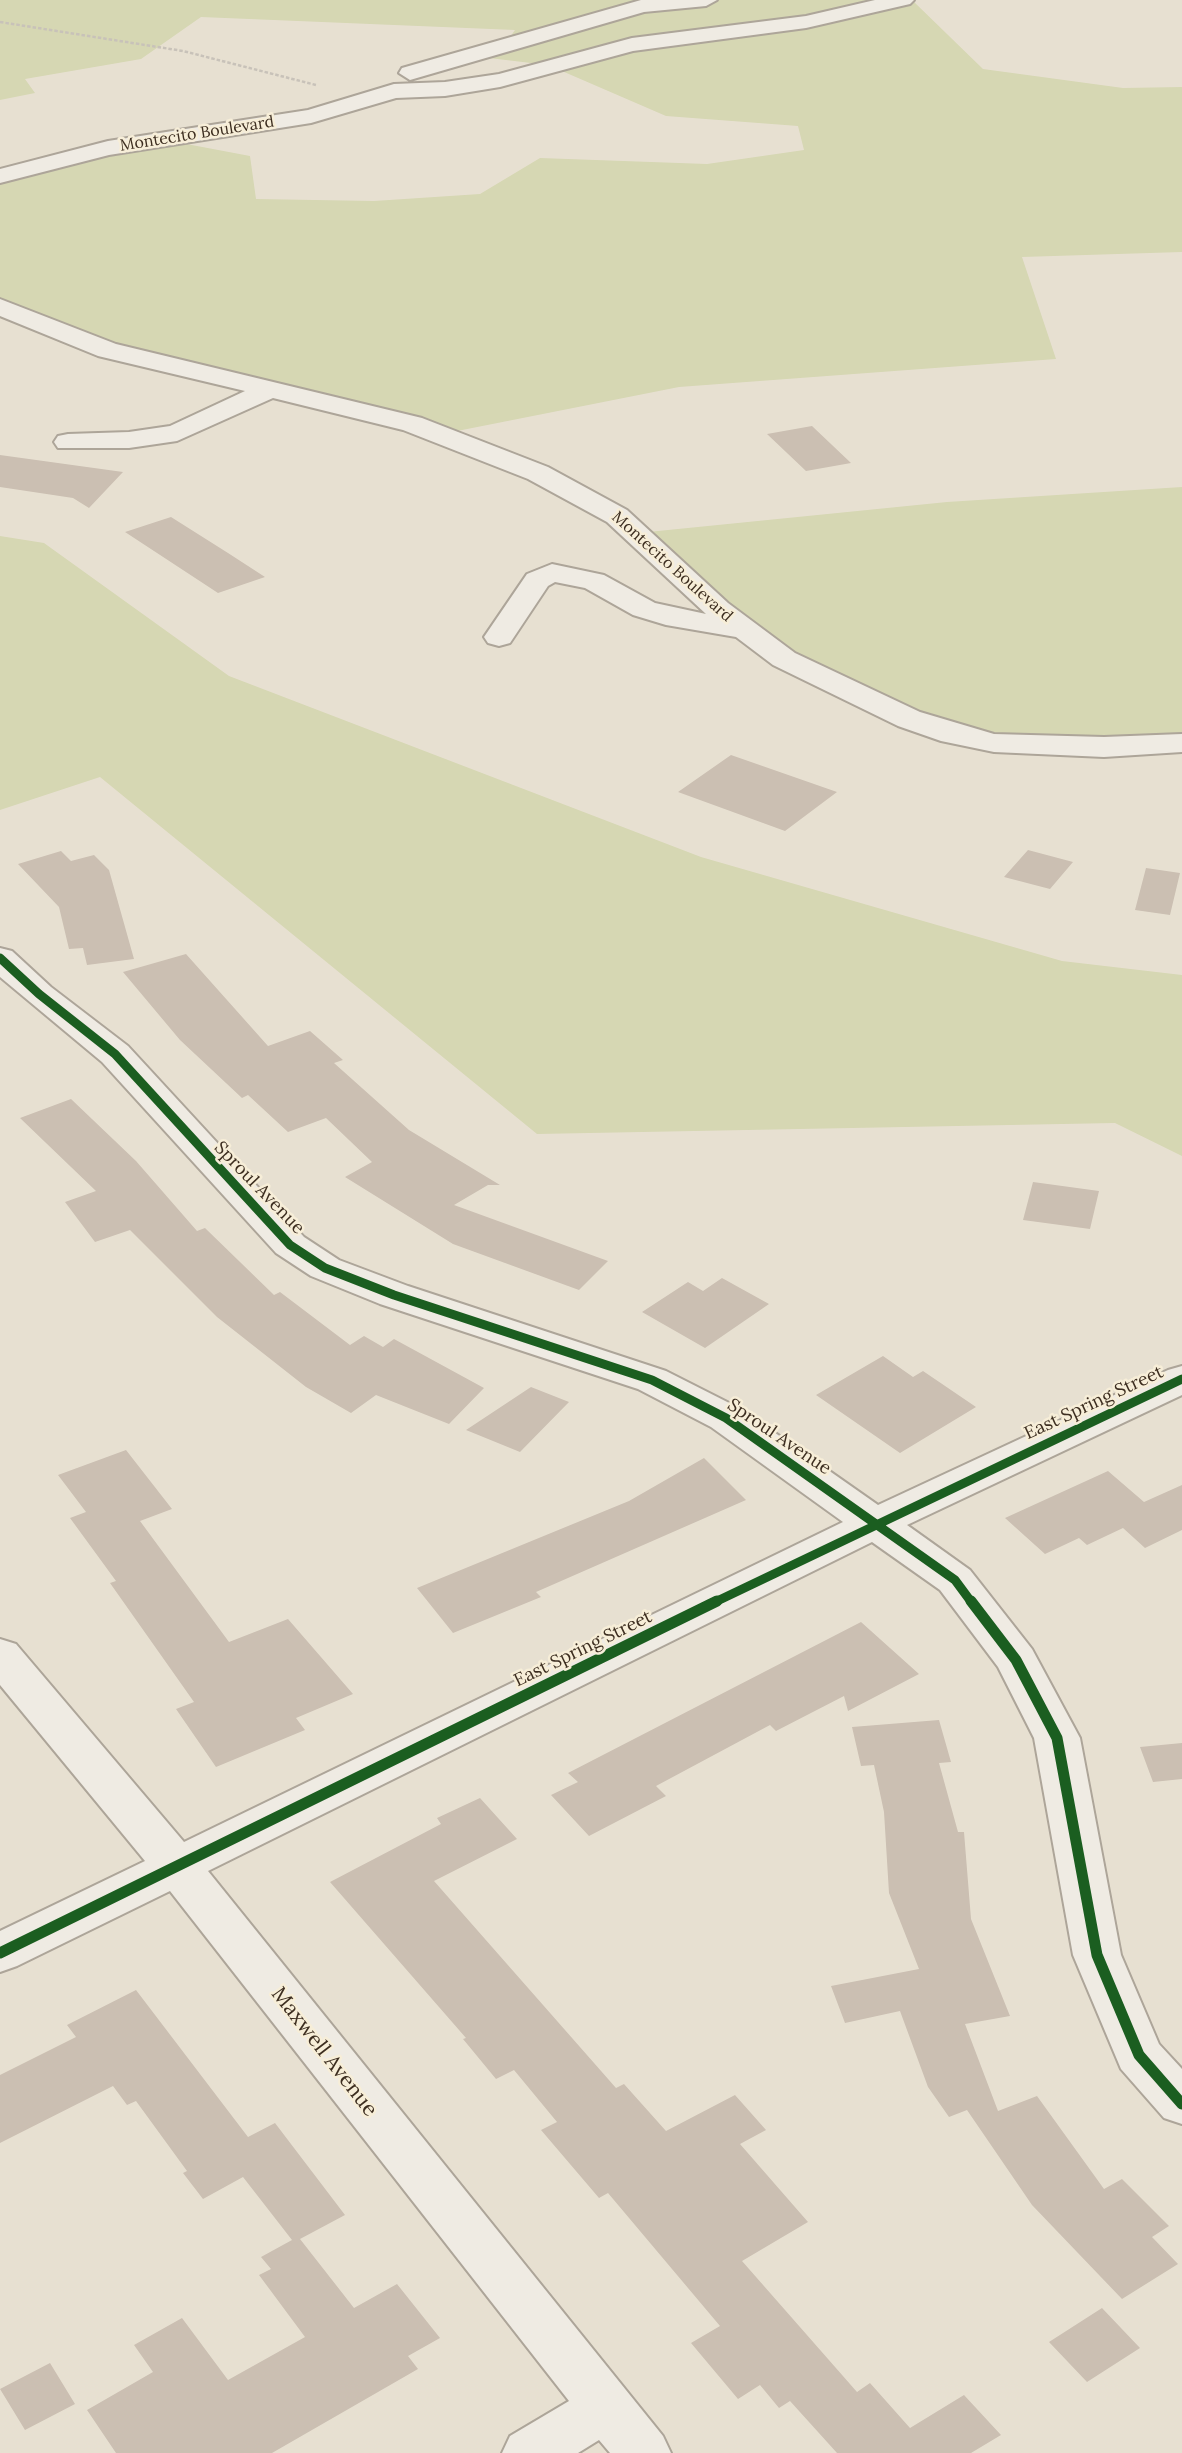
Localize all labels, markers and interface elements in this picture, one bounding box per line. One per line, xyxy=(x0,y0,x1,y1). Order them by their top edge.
street label: Montecito Boulevard xyxy=(119,112,275,156)
street label: Montecito Boulevard xyxy=(608,508,736,626)
street label: Sproul Avenue xyxy=(209,1137,309,1239)
street label: East Spring Street xyxy=(1021,1361,1167,1445)
street label: Sproul Avenue xyxy=(723,1394,835,1480)
street label: East Spring Street xyxy=(510,1606,656,1692)
street label: Maxwell Avenue xyxy=(266,1982,382,2122)

